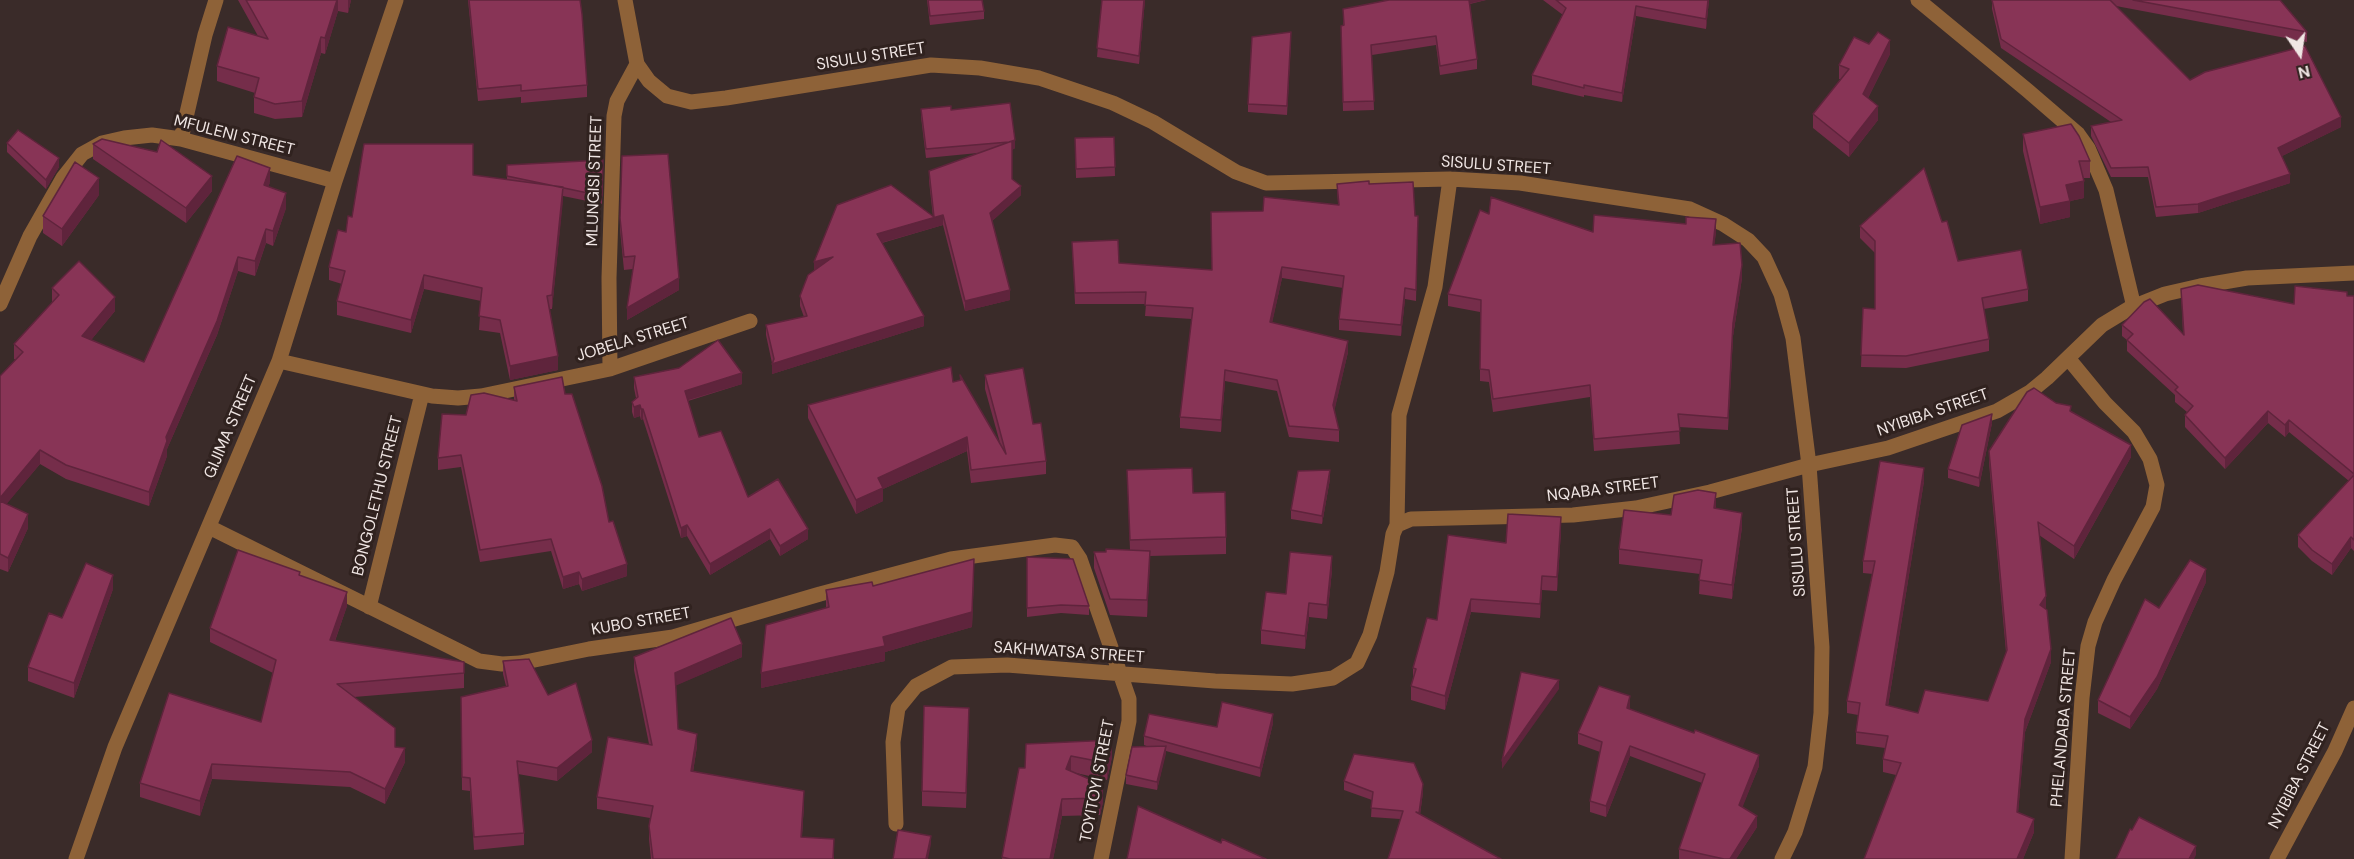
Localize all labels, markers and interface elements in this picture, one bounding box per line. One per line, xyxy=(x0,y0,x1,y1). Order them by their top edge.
north arrow xyxy=(2270,24,2330,84)
street label: SISULU STREET xyxy=(815,39,927,75)
text: N xyxy=(2296,60,2312,84)
street label: MFULENI STREET xyxy=(172,112,296,160)
street label: MLUNGISI STREET xyxy=(583,115,607,247)
street label: SISULU STREET xyxy=(1440,153,1552,179)
street label: JOBELA STREET xyxy=(574,314,692,366)
street label: GIJIMA STREET xyxy=(201,372,261,482)
street label: NYIBIBA STREET xyxy=(1875,385,1991,441)
street label: BONGOLETHU STREET xyxy=(349,414,407,578)
street label: NQABA STREET xyxy=(1546,474,1660,506)
street label: SISULU STREET xyxy=(1784,486,1810,598)
street label: KUBO STREET xyxy=(590,604,692,640)
street label: SAKHWATSA STREET xyxy=(993,638,1145,668)
street label: PHELANDABA STREET xyxy=(2048,648,2080,808)
street label: TOYITOYI STREET xyxy=(1077,718,1119,844)
street label: NYIBIBA STREET xyxy=(2265,720,2335,832)

